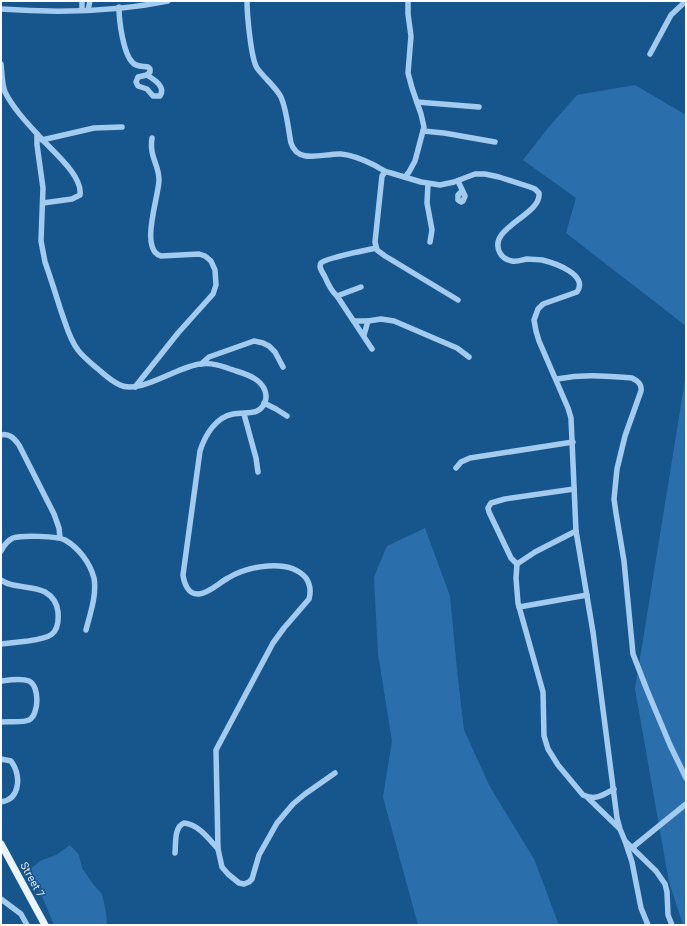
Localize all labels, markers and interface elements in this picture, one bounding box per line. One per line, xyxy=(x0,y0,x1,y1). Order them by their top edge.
street label: Street 7 xyxy=(18,859,48,899)

